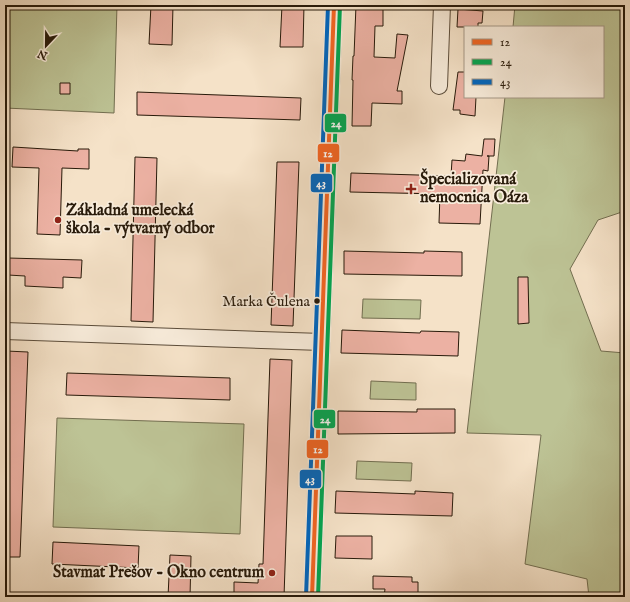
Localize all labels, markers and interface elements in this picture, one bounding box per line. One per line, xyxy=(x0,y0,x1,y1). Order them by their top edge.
north arrow xyxy=(26,26,66,66)
legend xyxy=(464,26,604,98)
text: 12 xyxy=(500,35,510,50)
text: N xyxy=(35,46,51,63)
text: 24 xyxy=(500,55,512,70)
text: 43 xyxy=(500,75,510,90)
line badge: 24 xyxy=(324,113,347,133)
text: 24 xyxy=(331,117,342,131)
line badge: 12 xyxy=(317,143,340,163)
text: 12 xyxy=(323,147,333,161)
place label: Špecializovaná nemocnica Oáza xyxy=(420,168,529,208)
line badge: 43 xyxy=(310,173,333,193)
text: 43 xyxy=(315,177,326,191)
marker: Špecializovaná nemocnica Oáza xyxy=(405,183,417,195)
place label: Základná umelecká škola - výtvarný odbor xyxy=(66,201,215,239)
marker: Základná umelecká škola - výtvarný odbor xyxy=(53,215,63,225)
place label: Marka Čulena xyxy=(222,292,311,311)
marker: Marka Čulena xyxy=(312,296,322,306)
line badge: 24 xyxy=(313,409,336,429)
text: 24 xyxy=(320,413,331,427)
line badge: 12 xyxy=(306,439,329,459)
text: 12 xyxy=(313,443,323,457)
line badge: 43 xyxy=(299,469,322,489)
text: 43 xyxy=(304,473,315,487)
place label: Stavmat Prešov - Okno centrum xyxy=(53,563,265,583)
marker: Stavmat Prešov - Okno centrum xyxy=(267,568,277,578)

